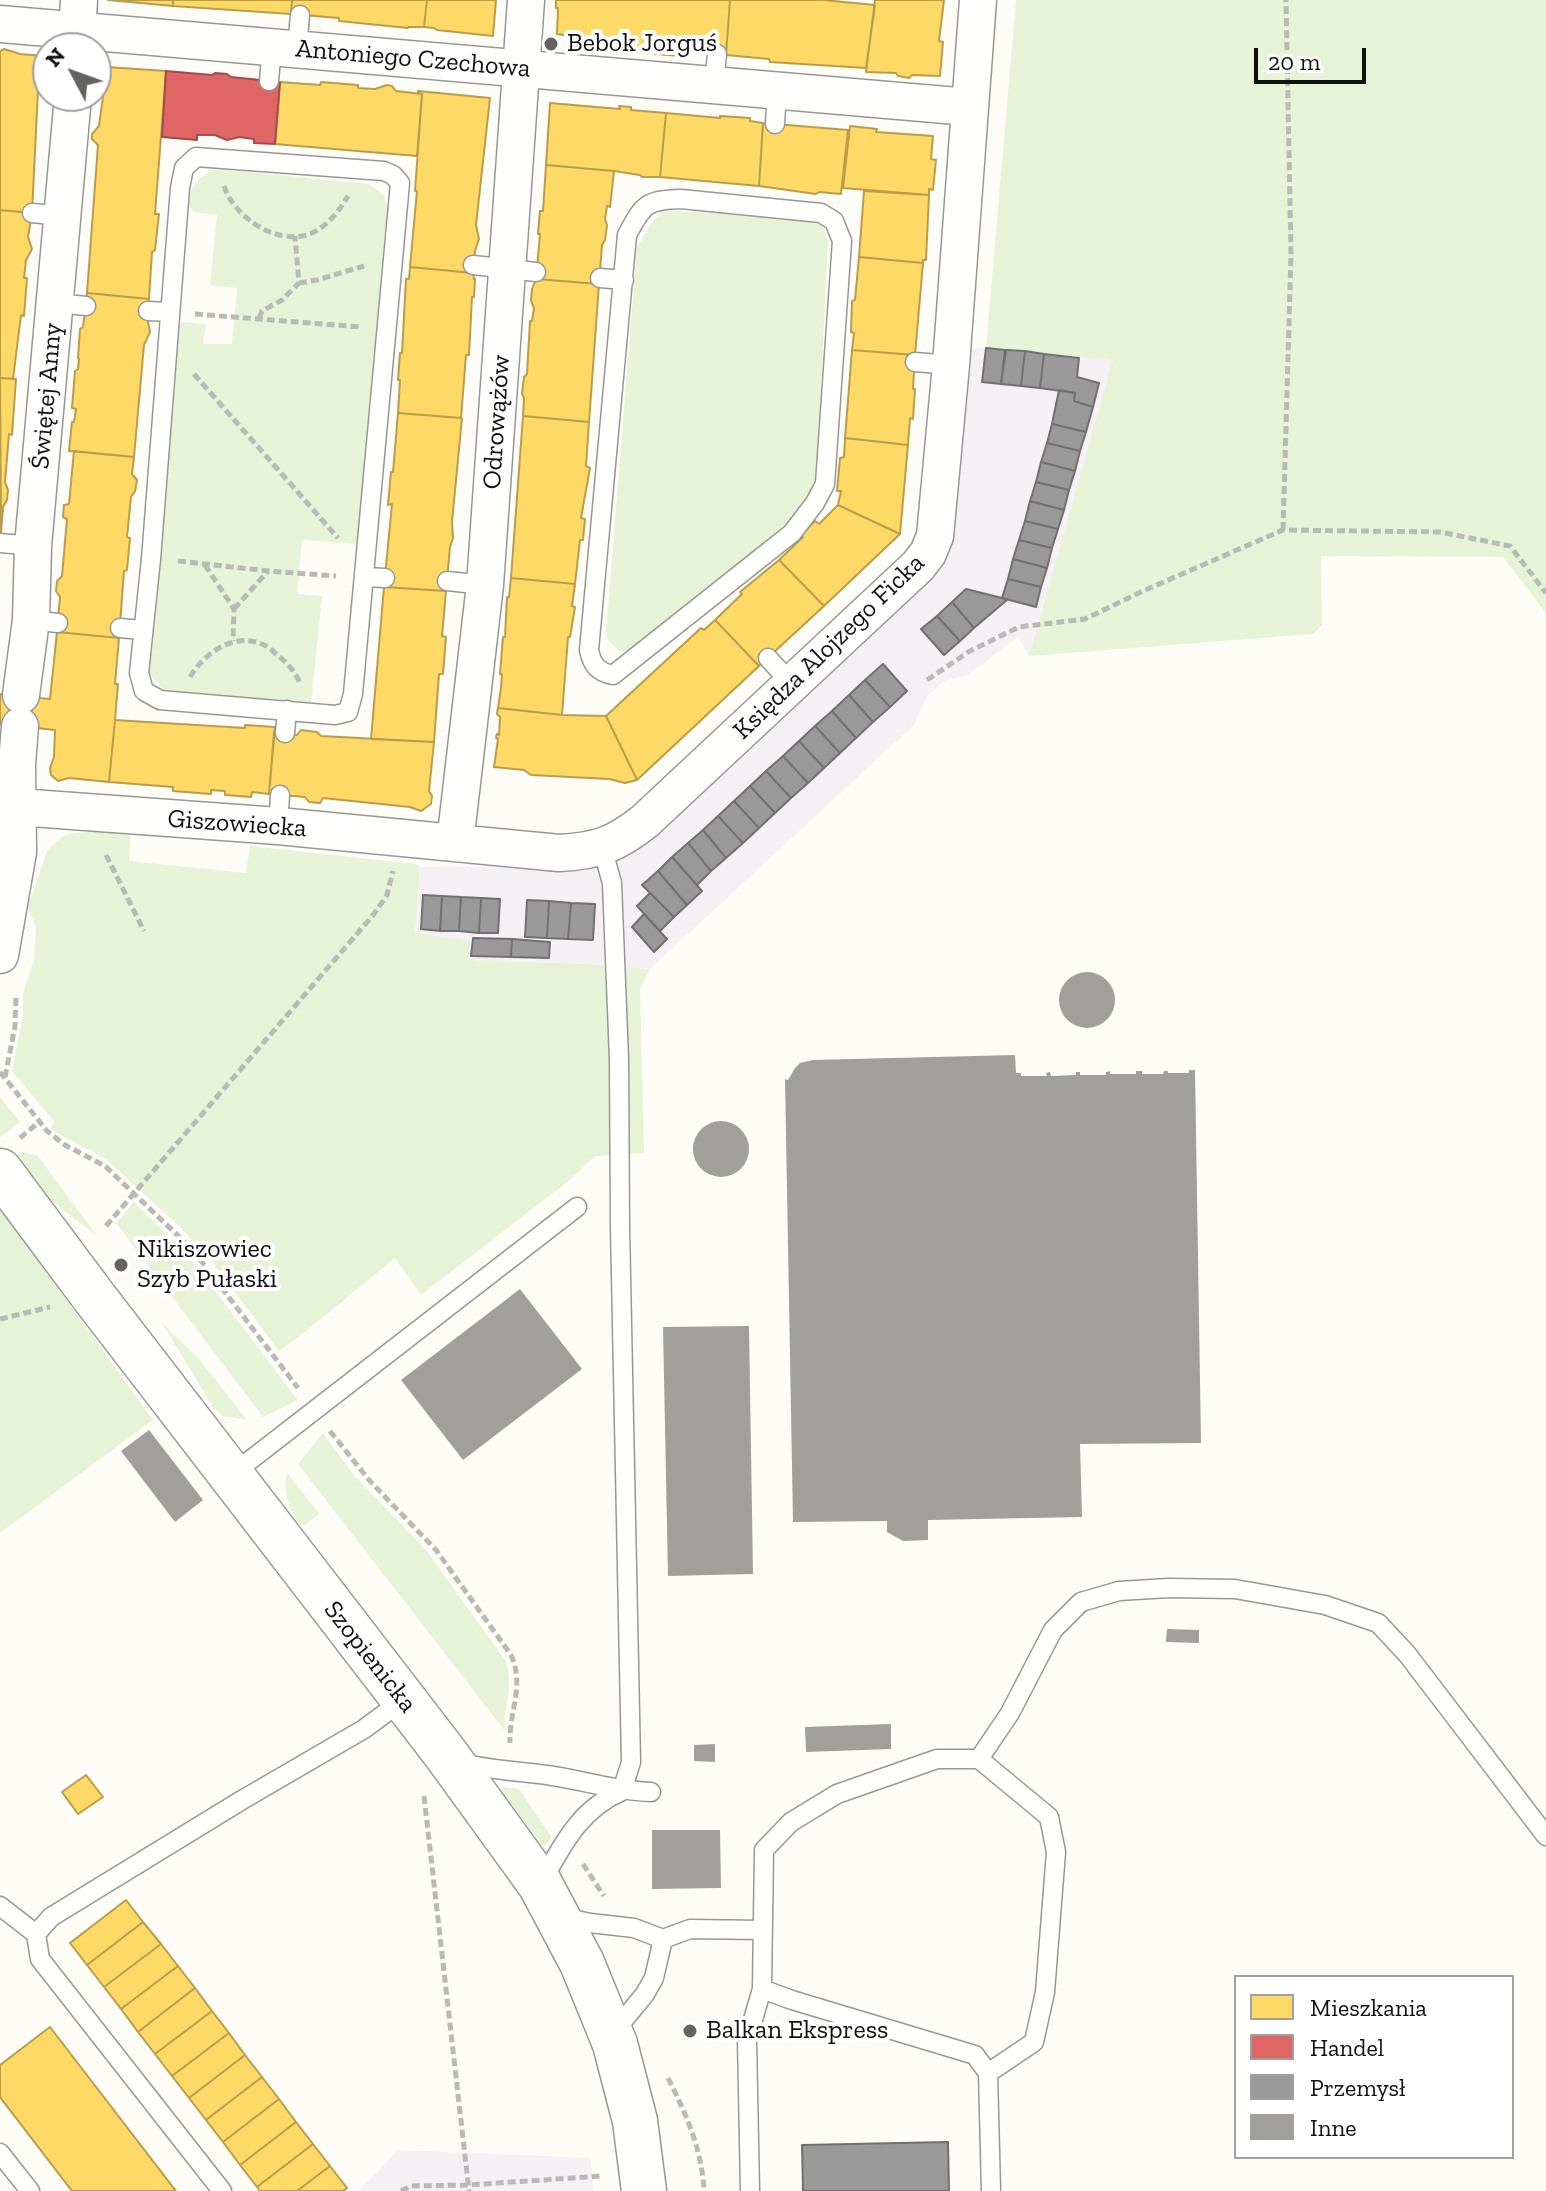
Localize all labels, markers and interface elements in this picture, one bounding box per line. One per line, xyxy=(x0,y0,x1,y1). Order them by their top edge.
place label: Bebok Jorguś xyxy=(567,28,717,60)
north arrow xyxy=(32,32,112,112)
scale bar xyxy=(1258,32,1370,82)
street label: Antoniego Czechowa xyxy=(294,33,532,85)
marker: Bebok Jorguś xyxy=(542,35,560,53)
text: N xyxy=(39,42,71,72)
text: 20 m xyxy=(1268,47,1320,76)
street label: Świętej Anny xyxy=(25,322,69,470)
street label: Odrowążów xyxy=(477,354,517,490)
street label: Księdza Alojzego Ficka xyxy=(727,548,931,746)
street label: Giszowiecka xyxy=(166,804,308,844)
place label: Nikiszowiec Szyb Pułaski xyxy=(137,1234,277,1296)
marker: Nikiszowiec Szyb Pułaski xyxy=(112,1256,130,1274)
street label: Szopienicka xyxy=(317,1595,423,1719)
legend xyxy=(1234,1975,1514,2159)
text: Mieszkania xyxy=(1310,1993,1427,2022)
place label: Balkan Ekspress xyxy=(706,2015,888,2047)
marker: Balkan Ekspress xyxy=(681,2022,699,2040)
text: Handel xyxy=(1310,2033,1384,2062)
text: Przemysł xyxy=(1310,2073,1405,2102)
text: Inne xyxy=(1310,2113,1357,2142)

